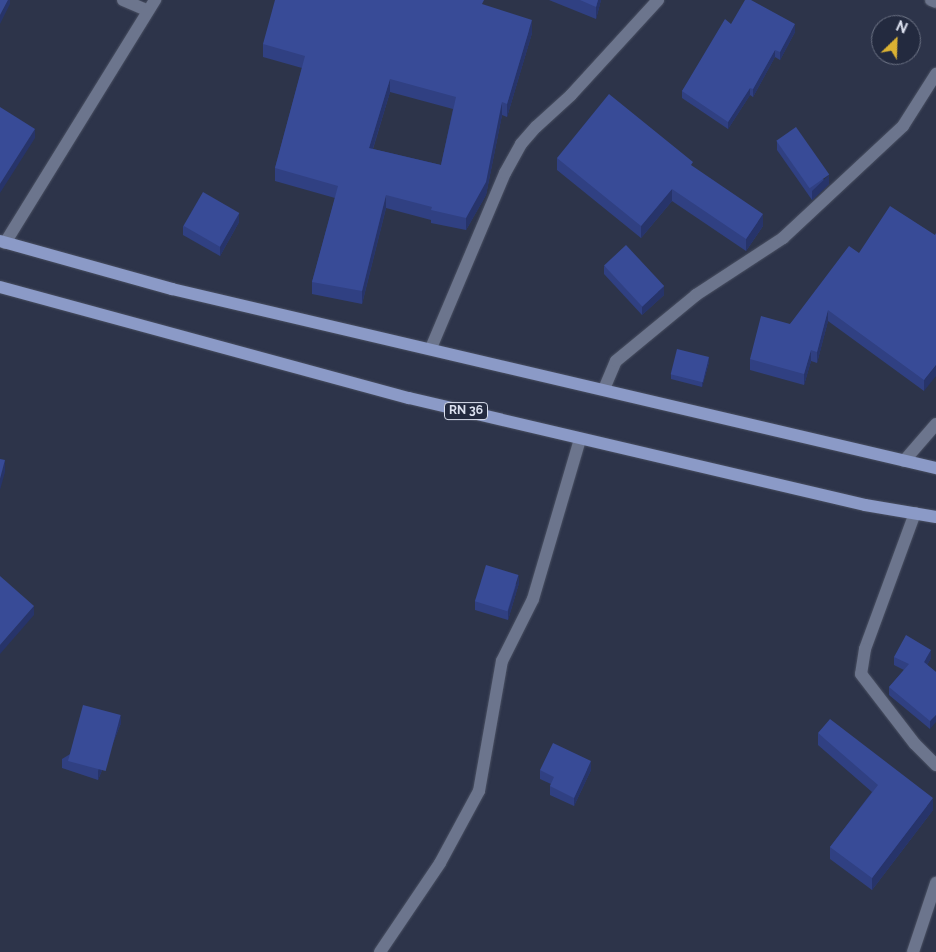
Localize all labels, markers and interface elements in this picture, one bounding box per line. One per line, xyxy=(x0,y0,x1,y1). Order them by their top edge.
north arrow xyxy=(871,15,921,65)
text: N xyxy=(894,18,910,37)
road number: RN 36 xyxy=(444,402,488,421)

